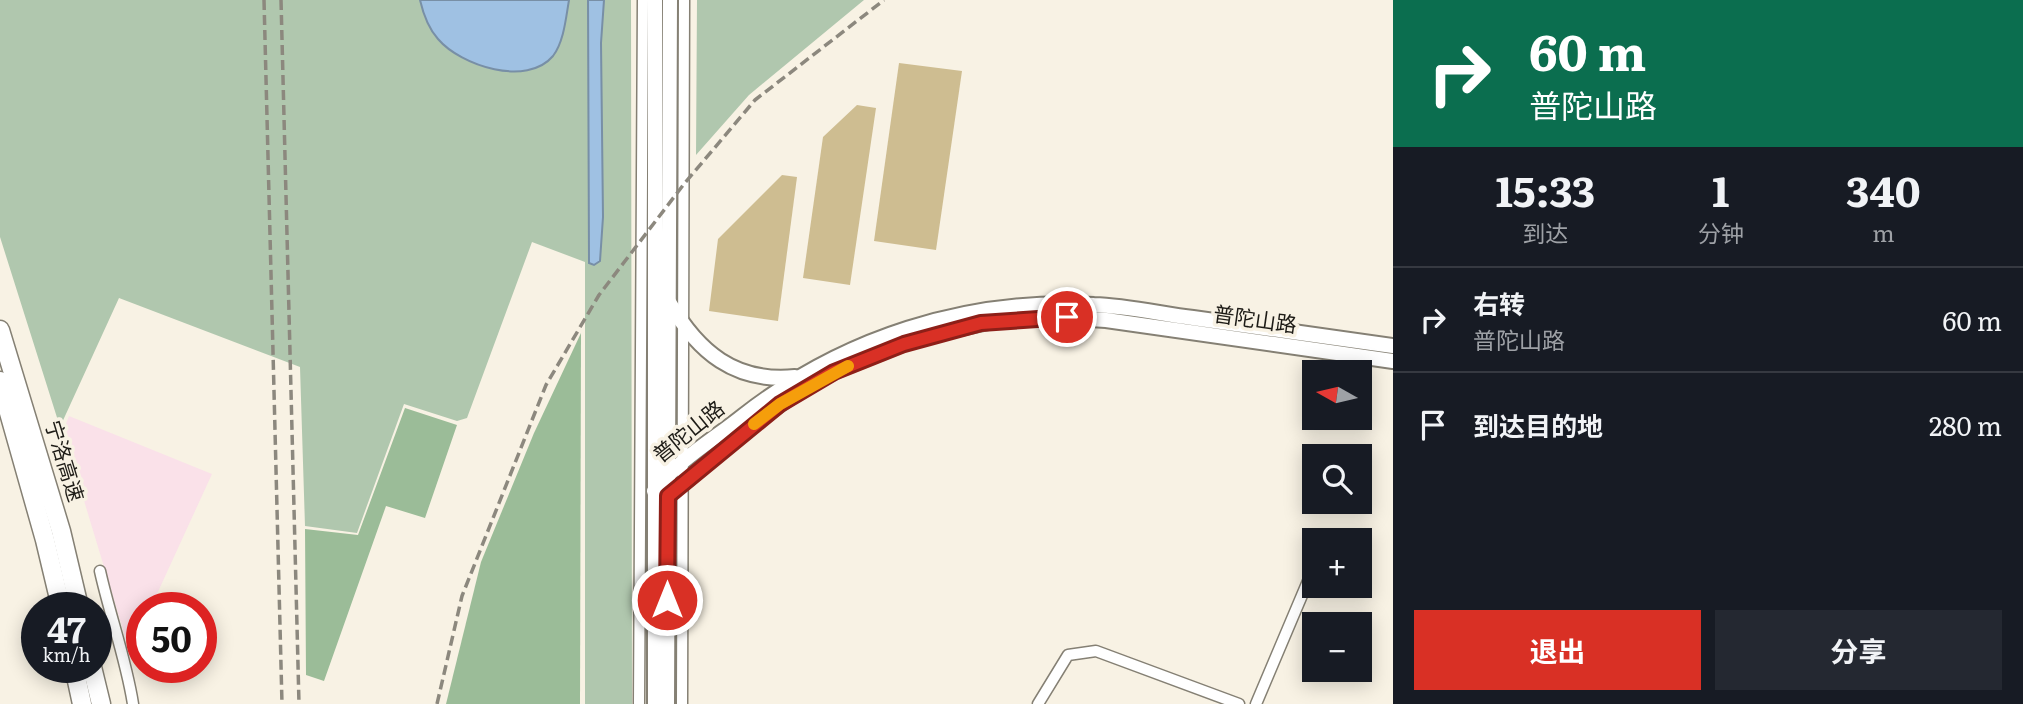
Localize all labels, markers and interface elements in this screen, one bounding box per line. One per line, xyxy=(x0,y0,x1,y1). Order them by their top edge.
text: 60 m xyxy=(1529,13,1646,86)
icon: right xyxy=(1414,28,1505,119)
text: 普陀山路 xyxy=(1529,80,1657,128)
text: 15:33 xyxy=(1495,158,1595,220)
text: 1 xyxy=(1712,158,1729,220)
text: 340 xyxy=(1846,158,1921,220)
text: 到达 xyxy=(1522,215,1568,249)
text: 分钟 xyxy=(1698,215,1744,249)
text: m xyxy=(1872,215,1894,249)
text: 右转 xyxy=(1473,283,1525,322)
pin xyxy=(1037,287,1097,347)
street label: 普陀山路 xyxy=(1212,296,1299,339)
icon: arrive xyxy=(1048,298,1086,336)
text: 60 m xyxy=(1943,300,2002,339)
icon: right xyxy=(1414,301,1452,339)
text: 普陀山路 xyxy=(1473,322,1565,356)
north arrow xyxy=(1302,360,1372,430)
map controls xyxy=(1302,360,1372,682)
street label: 普陀山路 xyxy=(645,392,730,469)
text: 到达目的地 xyxy=(1473,405,1603,444)
text: 280 m xyxy=(1929,405,2002,444)
icon: arrive xyxy=(1414,406,1452,444)
street label: 宁洛高速 xyxy=(39,416,93,505)
button: search xyxy=(1302,444,1372,514)
button: + xyxy=(1302,528,1372,598)
position arrow xyxy=(630,563,704,637)
speed limit sign: 50 xyxy=(126,592,217,683)
text: 47 xyxy=(47,602,86,654)
button: 退出 xyxy=(1414,610,1701,690)
button: 分享 xyxy=(1715,610,2002,690)
button: − xyxy=(1302,612,1372,682)
text: km/h xyxy=(43,641,90,668)

